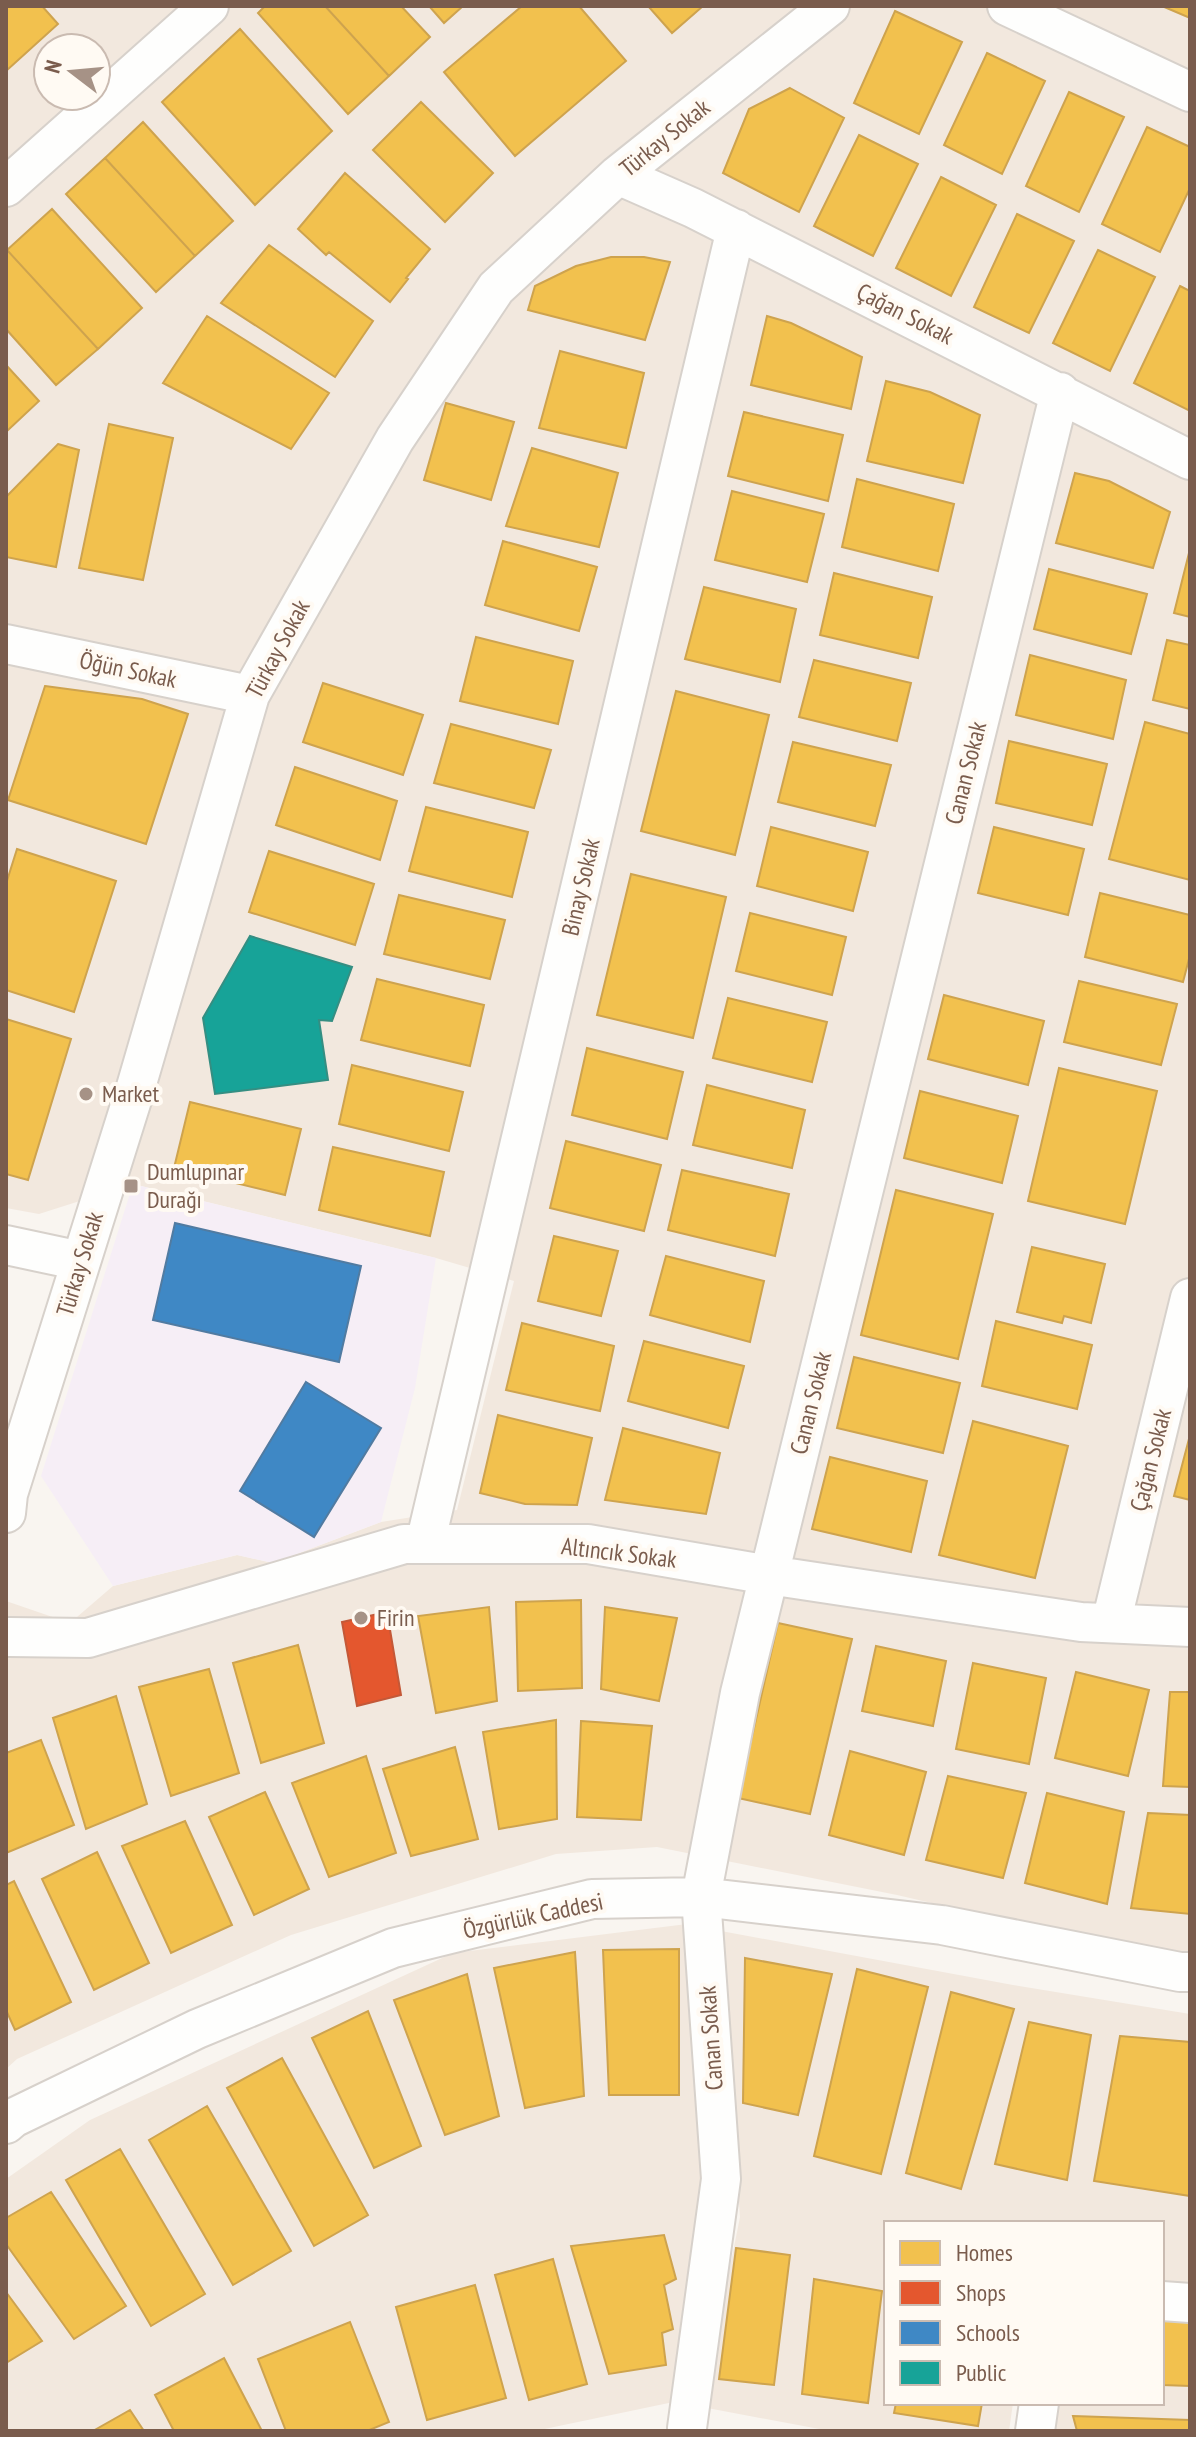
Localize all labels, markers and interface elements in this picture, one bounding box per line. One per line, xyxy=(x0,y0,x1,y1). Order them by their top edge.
north arrow xyxy=(32,32,112,112)
text: N xyxy=(38,57,68,76)
street label: Türkay Sokak xyxy=(613,91,717,183)
street label: Çağan Sokak xyxy=(852,276,960,351)
street label: Türkay Sokak xyxy=(239,593,317,703)
street label: Öğün Sokak xyxy=(77,644,180,695)
street label: Canan Sokak xyxy=(938,718,993,828)
street label: Binay Sokak xyxy=(554,835,607,939)
place label: Market xyxy=(102,1078,159,1109)
marker: Market xyxy=(77,1085,95,1103)
place label: Dumlupınar Durağı xyxy=(147,1156,244,1215)
marker: Dumlupınar Durağı xyxy=(122,1177,140,1195)
street label: Türkay Sokak xyxy=(49,1207,110,1320)
street label: Canan Sokak xyxy=(783,1348,838,1458)
street label: Çağan Sokak xyxy=(1123,1405,1178,1514)
street label: Altıncık Sokak xyxy=(560,1530,679,1575)
place label: Firin xyxy=(377,1602,414,1633)
marker: Firin xyxy=(352,1609,370,1627)
street label: Özgürlük Caddesi xyxy=(460,1886,606,1945)
street label: Canan Sokak xyxy=(691,1984,730,2091)
legend xyxy=(884,2221,1164,2405)
text: Homes xyxy=(956,2237,1013,2268)
text: Shops xyxy=(956,2277,1006,2308)
text: Schools xyxy=(956,2317,1020,2348)
text: Public xyxy=(956,2357,1007,2388)

